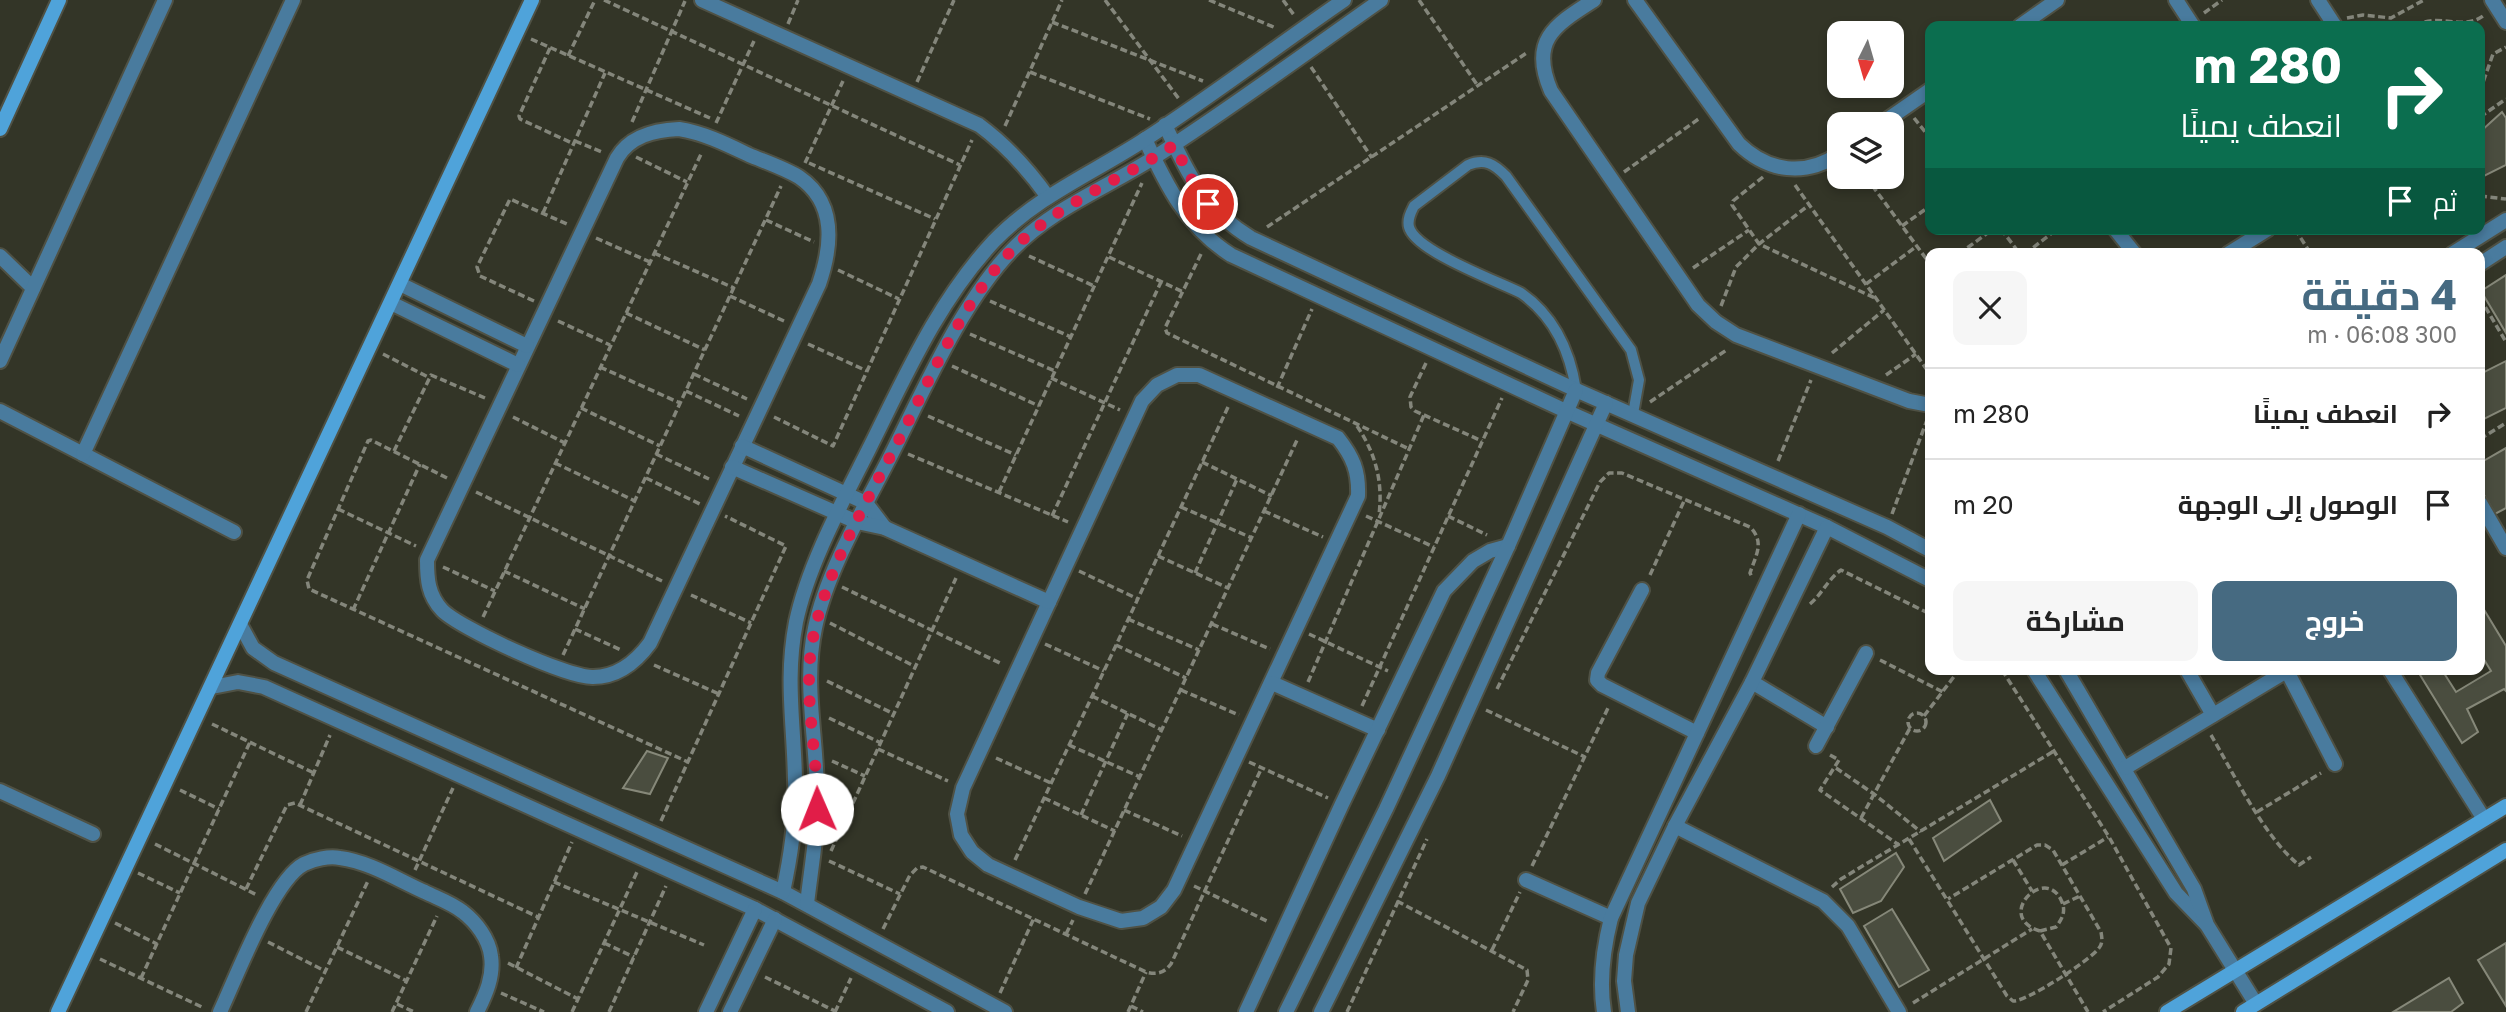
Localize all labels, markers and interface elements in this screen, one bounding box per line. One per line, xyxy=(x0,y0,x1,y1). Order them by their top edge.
north arrow xyxy=(1827,21,1904,98)
map controls xyxy=(1827,21,1904,189)
text: 280 m xyxy=(2194,35,2342,94)
icon: right xyxy=(2366,49,2457,140)
text: انعطف يمينًا xyxy=(2180,106,2342,144)
button: layers xyxy=(1827,112,1904,189)
pin xyxy=(1178,174,1238,234)
icon: arrive xyxy=(2381,182,2419,220)
icon: arrive xyxy=(1189,185,1227,223)
text: ثم xyxy=(2433,186,2457,217)
text: 4 دقيقة xyxy=(2302,269,2457,319)
button: close xyxy=(1953,271,2027,345)
text: 300 m · 06:08 xyxy=(2307,320,2457,348)
icon: right xyxy=(2419,395,2457,433)
text: 280 m xyxy=(1953,398,2030,429)
text: انعطف يمينًا xyxy=(2253,398,2398,429)
icon: arrive xyxy=(2419,486,2457,524)
text: 20 m xyxy=(1953,489,2014,520)
text: الوصول إلى الوجهة xyxy=(2178,489,2398,520)
button: مشاركة xyxy=(1953,581,2198,661)
button: خروج xyxy=(2212,581,2457,661)
position arrow xyxy=(780,772,854,846)

